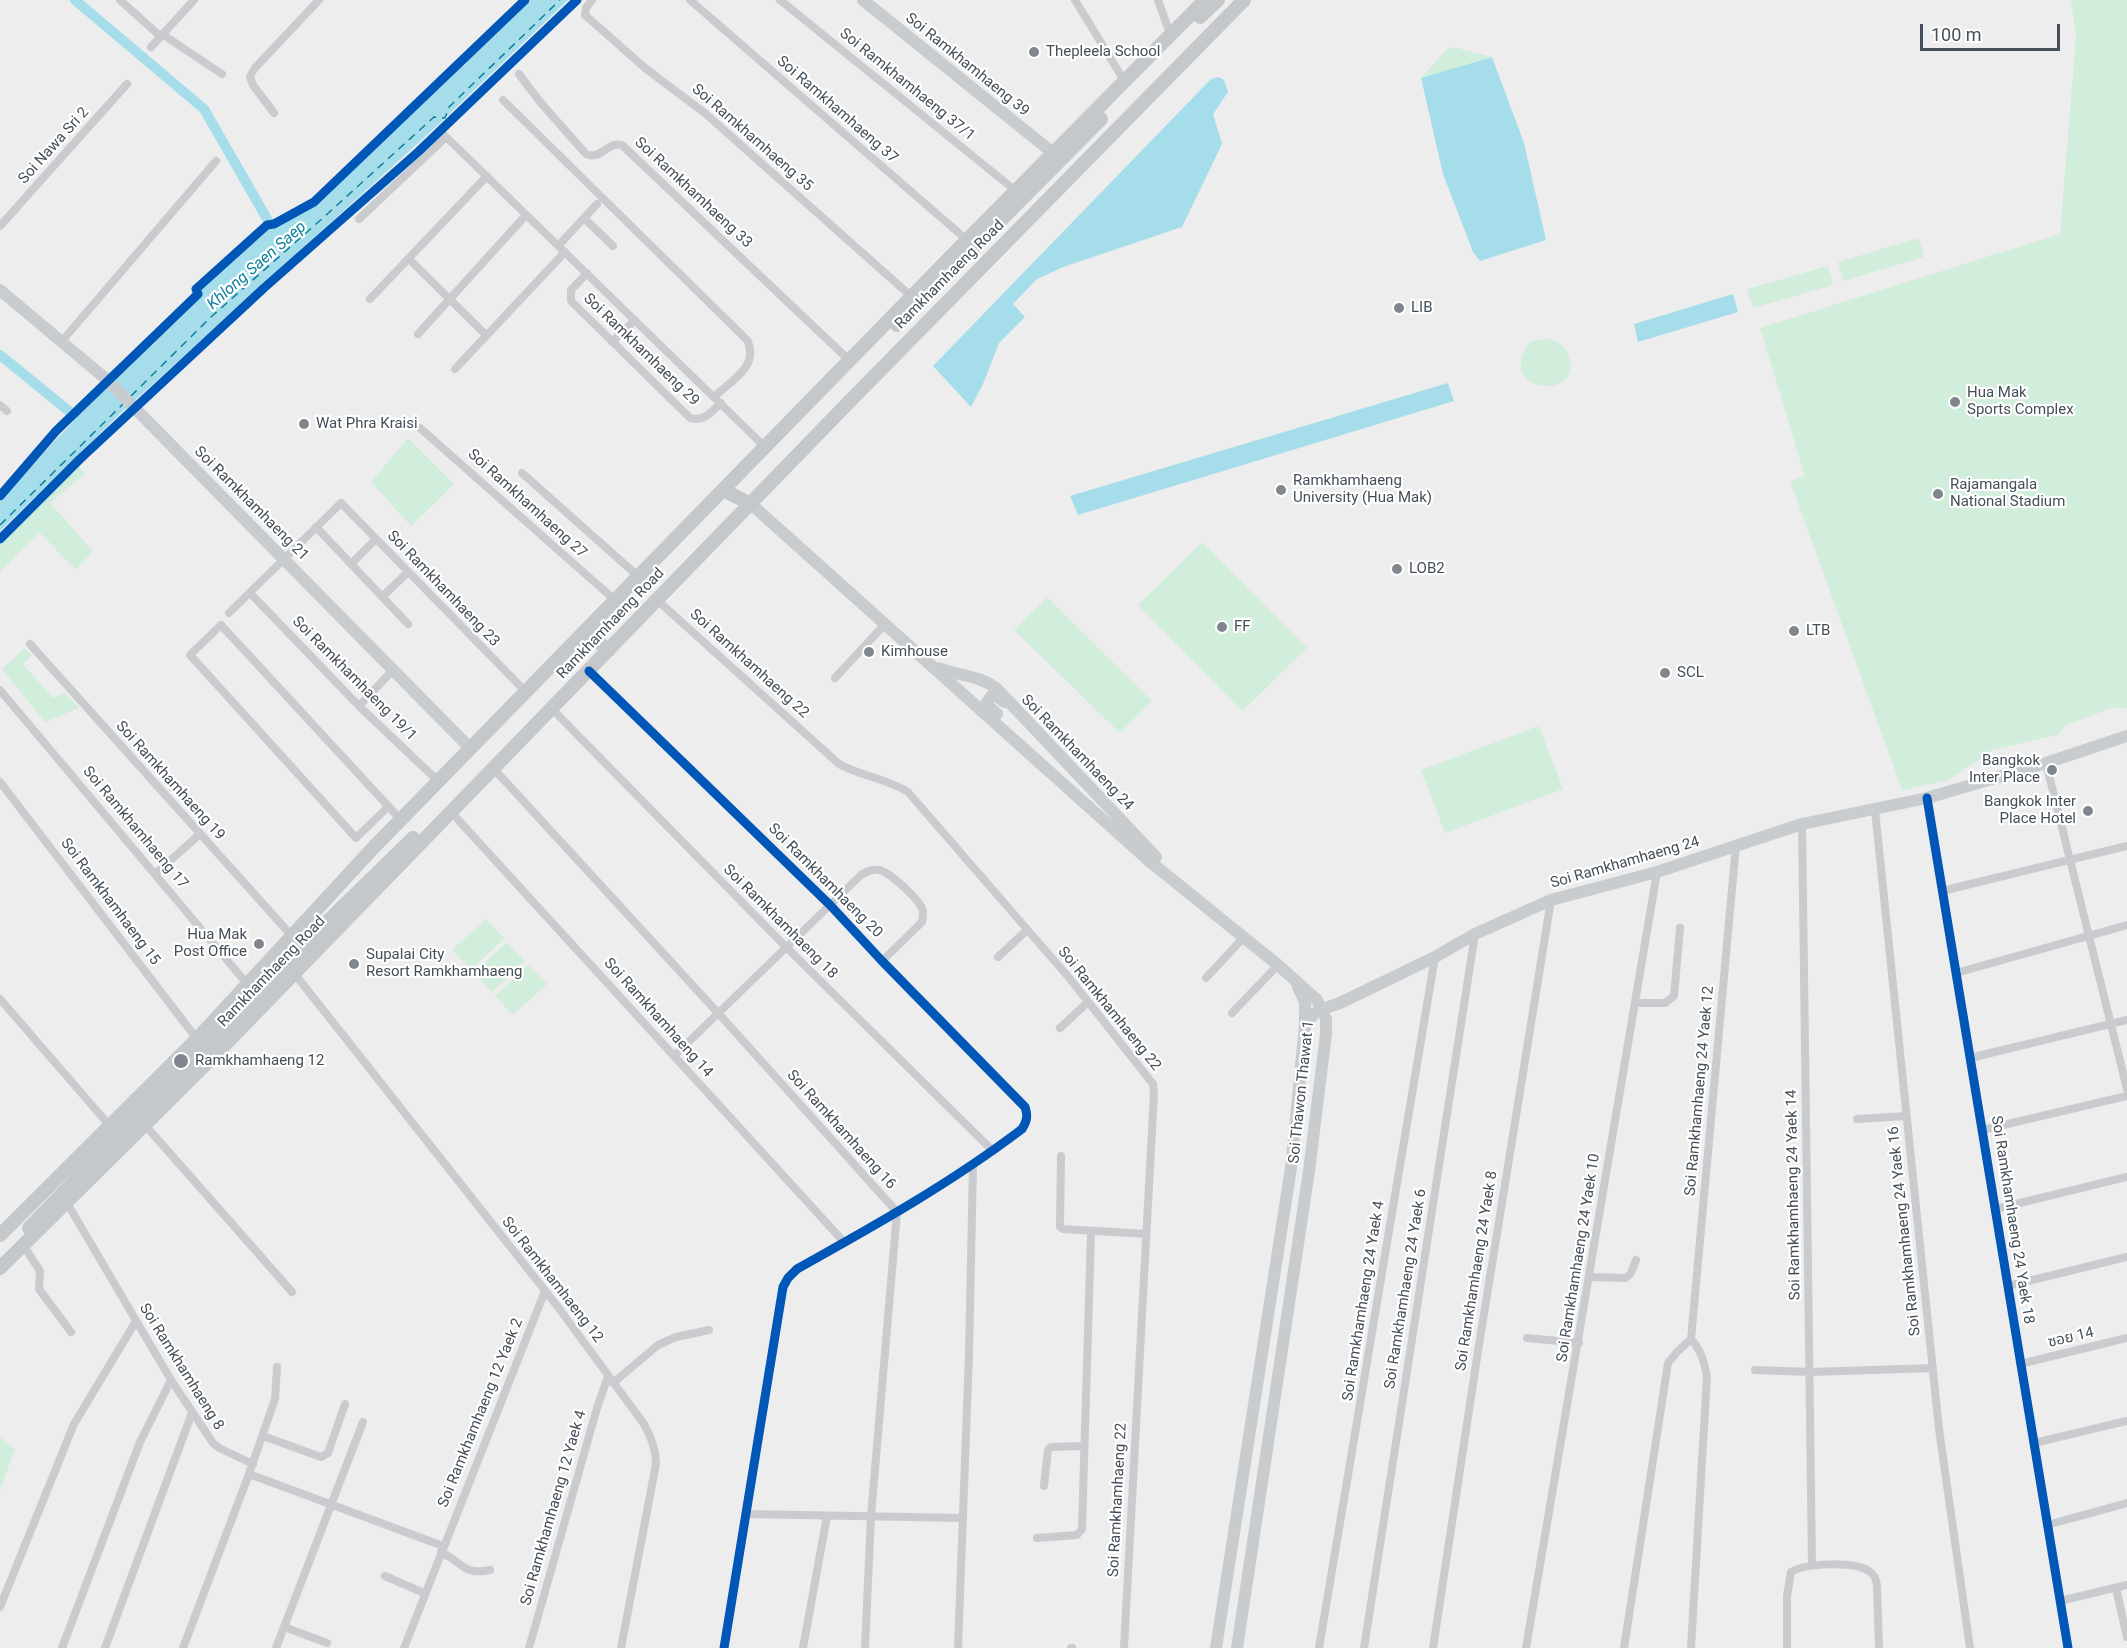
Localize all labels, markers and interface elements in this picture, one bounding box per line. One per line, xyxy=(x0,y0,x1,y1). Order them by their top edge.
street label: Soi Ramkhamhaeng 39 xyxy=(901,9,1033,121)
scale bar xyxy=(1923,12,2062,50)
text: 100 m xyxy=(1931,24,1982,45)
street label: Soi Ramkhamhaeng 37/1 xyxy=(836,25,978,145)
place label: Thepleela School xyxy=(1046,43,1160,61)
marker: Thepleela School xyxy=(1027,45,1041,59)
street label: Soi Ramkhamhaeng 37 xyxy=(773,53,901,167)
street label: Soi Ramkhamhaeng 35 xyxy=(688,81,816,195)
street label: Soi Nawa Sri 2 xyxy=(15,104,93,188)
street label: Soi Ramkhamhaeng 33 xyxy=(630,134,756,252)
street label: Ramkhamhaeng Road xyxy=(892,217,1008,333)
water label: Khlong Saen Saep xyxy=(203,218,311,314)
street label: Soi Ramkhamhaeng 29 xyxy=(579,290,703,410)
place label: LIB xyxy=(1411,299,1433,317)
marker: LIB xyxy=(1392,301,1406,315)
place label: Hua Mak Sports Complex xyxy=(1967,384,2074,419)
marker: Hua Mak Sports Complex xyxy=(1948,395,1962,409)
place label: Wat Phra Kraisi xyxy=(316,415,418,433)
marker: Wat Phra Kraisi xyxy=(297,417,311,431)
street label: Soi Ramkhamhaeng 21 xyxy=(190,443,312,565)
street label: Soi Ramkhamhaeng 27 xyxy=(464,446,590,562)
place label: Ramkhamhaeng University (Hua Mak) xyxy=(1293,472,1432,507)
place label: Rajamangala National Stadium xyxy=(1950,476,2065,511)
marker: Ramkhamhaeng University (Hua Mak) xyxy=(1274,483,1288,497)
marker: Rajamangala National Stadium xyxy=(1931,487,1945,501)
street label: Soi Ramkhamhaeng 23 xyxy=(383,527,503,651)
place label: LOB2 xyxy=(1409,560,1445,578)
marker: LOB2 xyxy=(1390,562,1404,576)
street label: Ramkhamhaeng Road xyxy=(553,565,669,683)
street label: Soi Ramkhamhaeng 22 xyxy=(686,606,812,722)
street label: Soi Ramkhamhaeng 19/1 xyxy=(288,613,420,745)
place label: FF xyxy=(1234,618,1251,636)
marker: FF xyxy=(1215,620,1229,634)
place label: LTB xyxy=(1806,622,1830,640)
marker: LTB xyxy=(1787,624,1801,638)
place label: Kimhouse xyxy=(881,643,948,661)
marker: Kimhouse xyxy=(862,645,876,659)
place label: SCL xyxy=(1677,664,1704,682)
marker: SCL xyxy=(1658,666,1672,680)
street label: Soi Ramkhamhaeng 24 xyxy=(1017,691,1137,815)
street label: Soi Ramkhamhaeng 19 xyxy=(112,718,228,844)
place label: Bangkok Inter Place xyxy=(1969,752,2040,787)
street label: Soi Ramkhamhaeng 17 xyxy=(79,763,191,893)
marker: Bangkok Inter Place xyxy=(2045,763,2059,777)
place label: Bangkok Inter Place Hotel xyxy=(1984,793,2076,828)
marker: Bangkok Inter Place Hotel xyxy=(2081,804,2095,818)
street label: Soi Ramkhamhaeng 20 xyxy=(764,820,886,942)
street label: Soi Ramkhamhaeng 24 xyxy=(1548,833,1702,893)
street label: Soi Ramkhamhaeng 15 xyxy=(56,835,164,969)
street label: Soi Ramkhamhaeng 18 xyxy=(719,861,841,983)
street label: Ramkhamhaeng Road xyxy=(214,913,330,1031)
place label: Hua Mak Post Office xyxy=(174,926,247,961)
marker: Hua Mak Post Office xyxy=(252,937,266,951)
street label: Soi Ramkhamhaeng 22 xyxy=(1053,943,1165,1075)
place label: Supalai City Resort Ramkhamhaeng xyxy=(366,946,522,981)
street label: Soi Ramkhamhaeng 14 xyxy=(600,955,716,1081)
marker: Supalai City Resort Ramkhamhaeng xyxy=(347,957,361,971)
street label: Soi Ramkhamhaeng 24 Yaek 12 xyxy=(1682,985,1718,1197)
street label: Soi Thawon Thawat 1 xyxy=(1286,1020,1318,1164)
marker: Ramkhamhaeng 12 xyxy=(172,1052,190,1070)
place label: Ramkhamhaeng 12 xyxy=(195,1052,324,1070)
street label: Soi Ramkhamhaeng 16 xyxy=(783,1067,899,1193)
street label: Soi Ramkhamhaeng 24 Yaek 14 xyxy=(1783,1090,1805,1300)
street label: Soi Ramkhamhaeng 24 Yaek 18 xyxy=(1987,1115,2037,1325)
street label: Soi Ramkhamhaeng 24 Yaek 16 xyxy=(1885,1125,1925,1337)
street label: Soi Ramkhamhaeng 24 Yaek 10 xyxy=(1554,1153,1604,1363)
street label: Soi Ramkhamhaeng 24 Yaek 8 xyxy=(1452,1170,1502,1372)
street label: Soi Ramkhamhaeng 24 Yaek 6 xyxy=(1381,1188,1431,1390)
street label: Soi Ramkhamhaeng 24 Yaek 4 xyxy=(1339,1200,1389,1402)
street label: Soi Ramkhamhaeng 12 xyxy=(497,1214,607,1346)
street label: Soi Ramkhamhaeng 8 xyxy=(135,1300,227,1434)
street label: Soi Ramkhamhaeng 12 Yaek 2 xyxy=(435,1316,527,1510)
street label: ซอย 14 xyxy=(2046,1324,2096,1352)
street label: Soi Ramkhamhaeng 12 Yaek 4 xyxy=(517,1408,591,1608)
street label: Soi Ramkhamhaeng 22 xyxy=(1105,1423,1131,1577)

